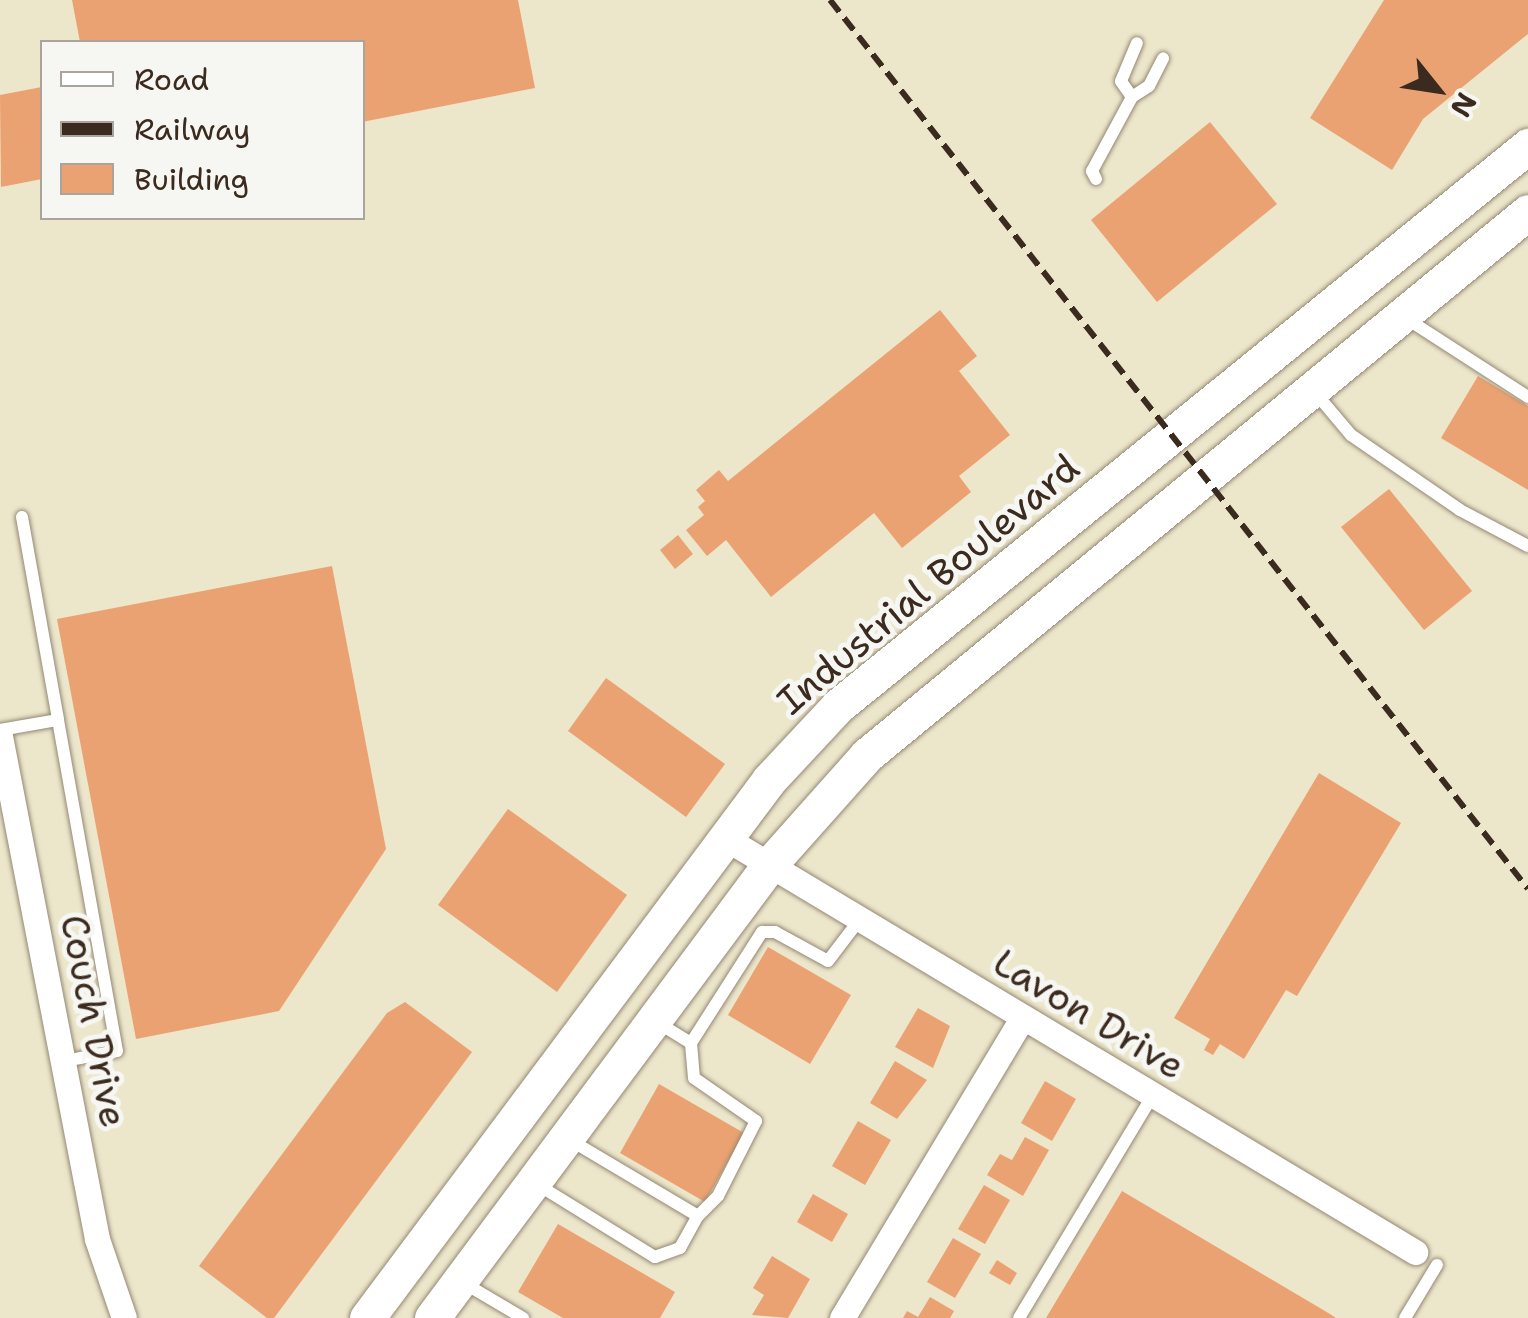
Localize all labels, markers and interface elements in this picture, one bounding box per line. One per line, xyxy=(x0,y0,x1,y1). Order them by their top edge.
legend xyxy=(40,40,365,220)
north arrow xyxy=(1388,40,1488,140)
text: Road xyxy=(134,59,209,100)
text: N xyxy=(1442,86,1486,124)
text: Railway xyxy=(134,109,250,150)
text: Building xyxy=(134,159,249,200)
street label: Industrial Boulevard xyxy=(768,444,1088,724)
street label: Couch Drive xyxy=(51,911,137,1131)
street label: Lavon Drive xyxy=(985,939,1193,1089)

